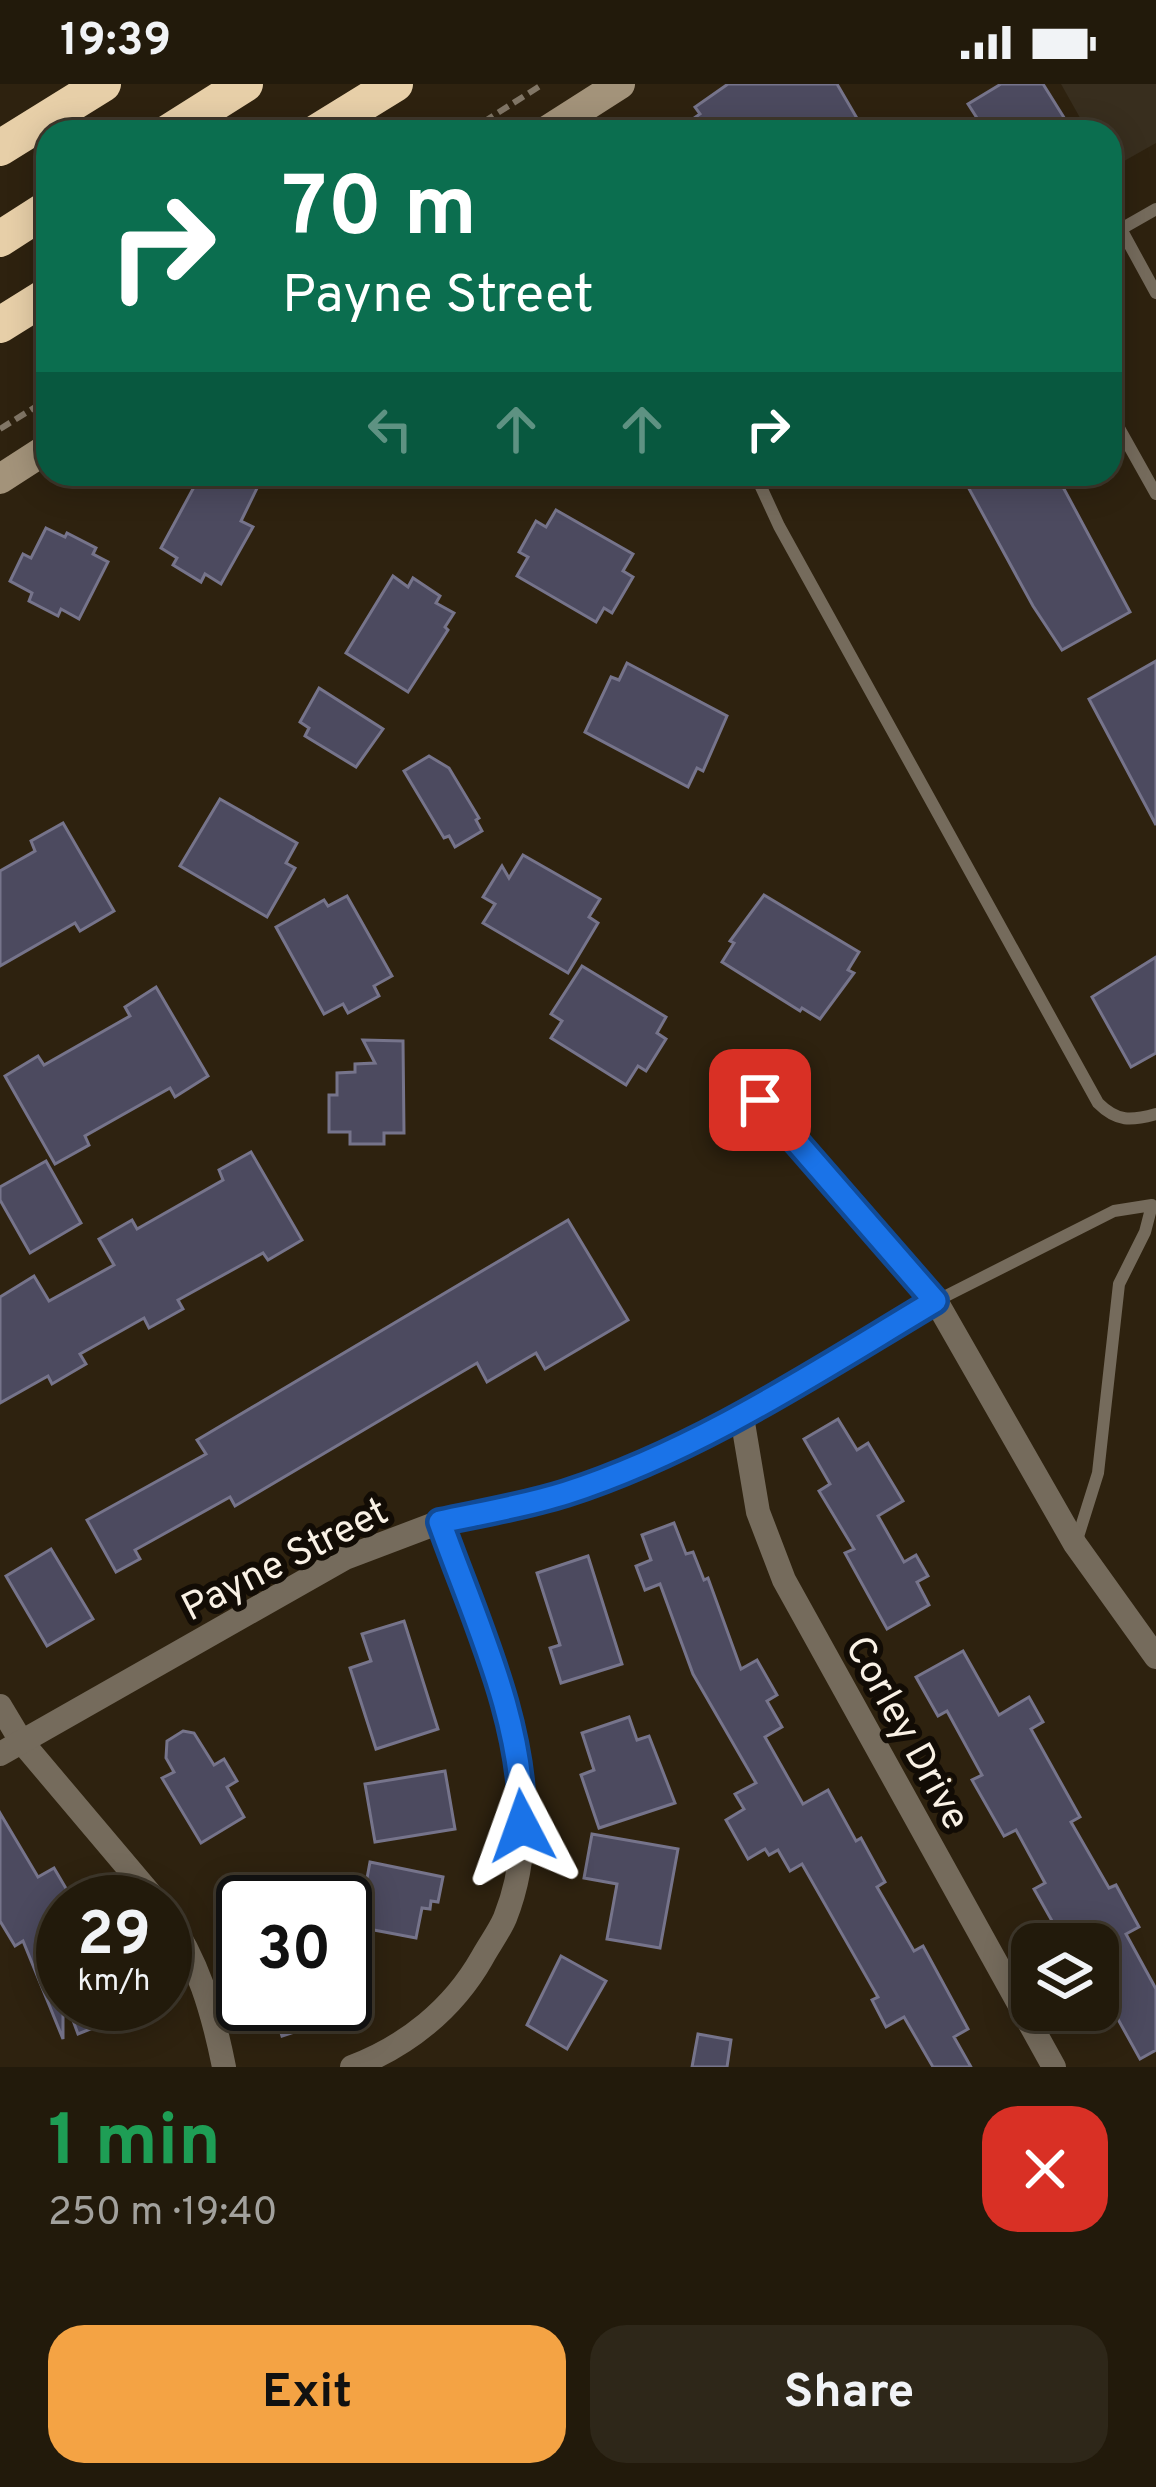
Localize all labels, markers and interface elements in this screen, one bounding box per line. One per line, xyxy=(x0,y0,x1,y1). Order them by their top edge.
text: 19:39 xyxy=(60,14,171,71)
text: 70 m xyxy=(282,159,477,265)
icon: right xyxy=(84,168,240,324)
text: Payne Street xyxy=(282,263,594,332)
icon: left xyxy=(357,396,423,462)
icon: ahead xyxy=(483,396,549,462)
icon: ahead xyxy=(609,396,675,462)
icon: right xyxy=(735,396,801,462)
pin xyxy=(709,1049,811,1151)
icon: arrive xyxy=(727,1067,793,1133)
street label: Payne Street xyxy=(175,1489,398,1635)
street label: Corley Drive xyxy=(832,1628,979,1840)
position arrow xyxy=(459,1763,585,1889)
speed limit sign: 30 xyxy=(216,1875,372,2031)
text: 29 xyxy=(77,1900,151,1976)
map controls xyxy=(1011,1923,1119,2031)
button: layers xyxy=(1011,1923,1119,2031)
text: km/h xyxy=(78,1964,150,2001)
text: 1 min xyxy=(48,2099,221,2191)
button: close xyxy=(982,2106,1108,2232)
text: 250 m · 19:40 xyxy=(48,2190,277,2239)
button: Exit xyxy=(48,2325,566,2463)
button: Share xyxy=(590,2325,1108,2463)

